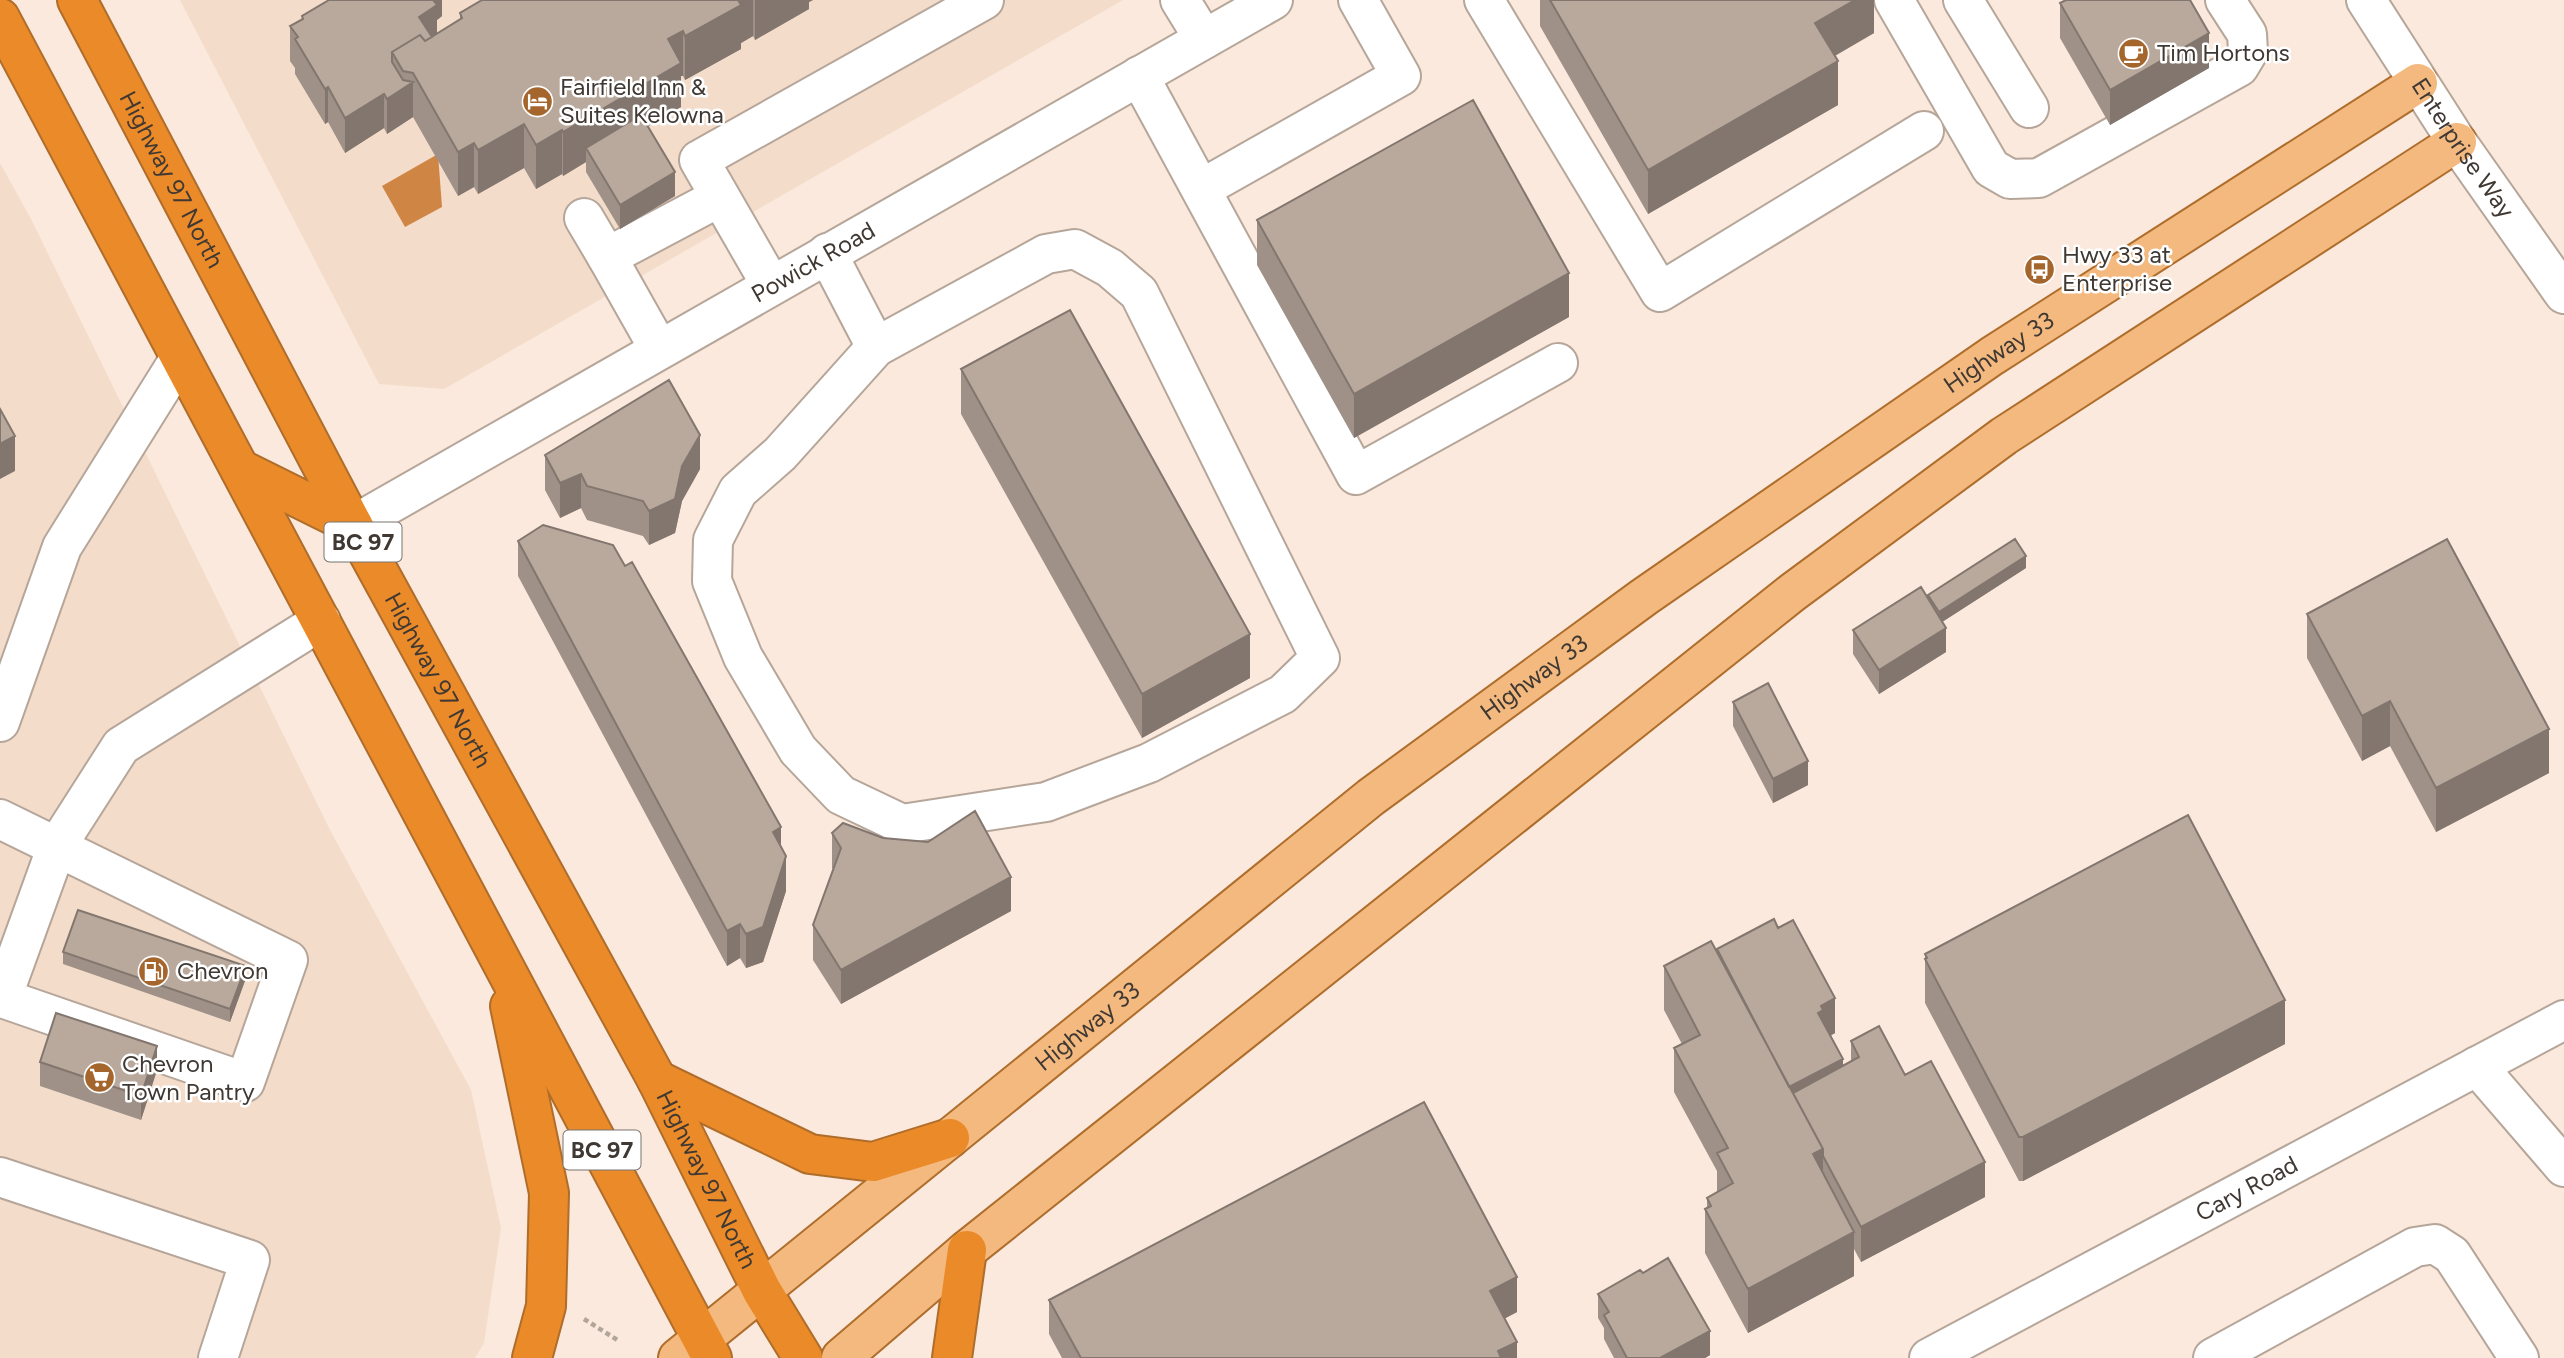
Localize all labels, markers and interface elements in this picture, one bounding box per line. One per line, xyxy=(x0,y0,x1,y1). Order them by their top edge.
cafe icon: Tim Hortons xyxy=(2117,36,2151,70)
place label: Tim Hortons xyxy=(2157,38,2290,67)
place label: Fairfield Inn & Suites Kelowna xyxy=(560,72,724,129)
street label: Enterprise Way xyxy=(2406,72,2521,224)
hotel icon: Fairfield Inn & Suites Kelowna xyxy=(520,84,554,118)
street label: Highway 97 North xyxy=(114,86,230,273)
street label: Powick Road xyxy=(746,215,880,309)
place label: Hwy 33 at Enterprise xyxy=(2062,240,2172,297)
bus stop icon: Hwy 33 at Enterprise xyxy=(2022,252,2056,286)
street label: Highway 33 xyxy=(1938,305,2059,399)
road number: BC 97 xyxy=(324,522,402,562)
street label: Highway 97 North xyxy=(379,587,498,773)
street label: Highway 33 xyxy=(1474,628,1593,726)
fuel station icon: Chevron xyxy=(137,954,171,988)
place label: Chevron xyxy=(177,956,268,985)
street label: Highway 33 xyxy=(1029,975,1145,1077)
place label: Chevron Town Pantry xyxy=(122,1049,255,1106)
supermarket icon: Chevron Town Pantry xyxy=(82,1061,116,1095)
street label: Highway 97 North xyxy=(650,1085,763,1273)
road number: BC 97 xyxy=(564,1130,640,1170)
street label: Cary Road xyxy=(2191,1149,2303,1227)

